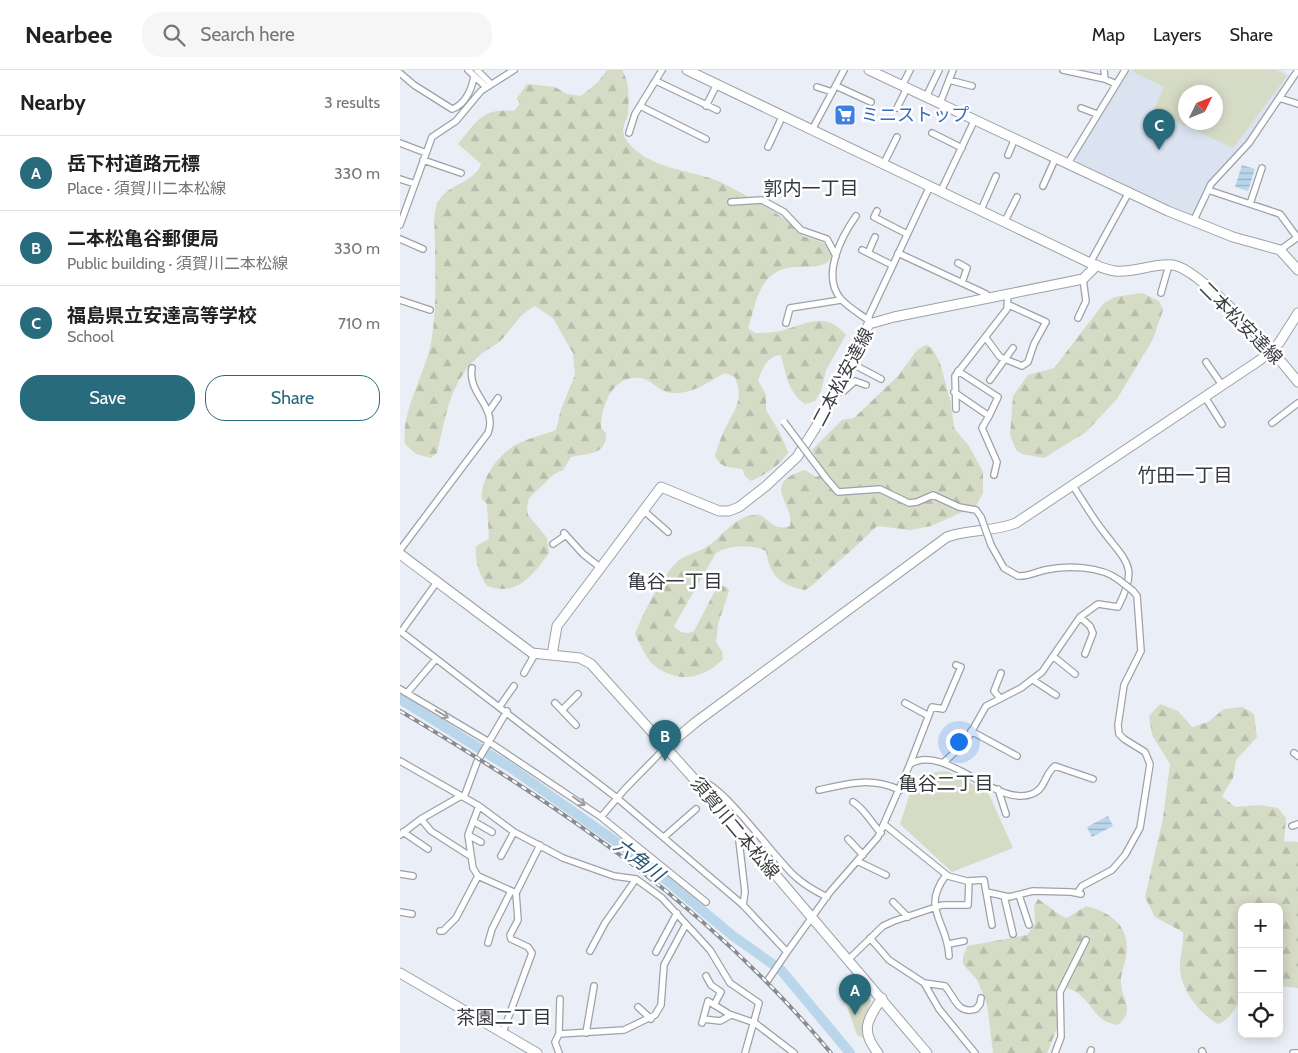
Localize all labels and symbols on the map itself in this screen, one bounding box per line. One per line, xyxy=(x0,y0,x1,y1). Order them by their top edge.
north arrow xyxy=(1178,85,1223,130)
supermarket icon: ミニストップ xyxy=(833,103,857,127)
place label: ミニストップ xyxy=(861,104,969,126)
pin: C xyxy=(1143,109,1175,150)
district label: 郭内一丁目 xyxy=(763,177,859,200)
street label: 二本松安達線 xyxy=(1195,277,1287,369)
street label: 二本松安達線 xyxy=(808,324,878,430)
district label: 竹田一丁目 xyxy=(1137,464,1233,487)
district label: 亀谷一丁目 xyxy=(627,570,723,593)
one-way arrow xyxy=(434,710,448,720)
pin: B xyxy=(649,720,681,761)
your location xyxy=(946,729,972,755)
district label: 亀谷二丁目 xyxy=(898,772,994,795)
street label: 須賀川二本松線 xyxy=(686,773,784,883)
one-way arrow xyxy=(572,796,586,806)
water label: 六角川 xyxy=(609,834,670,888)
pin: A xyxy=(839,974,871,1015)
district label: 茶園二丁目 xyxy=(456,1006,552,1029)

